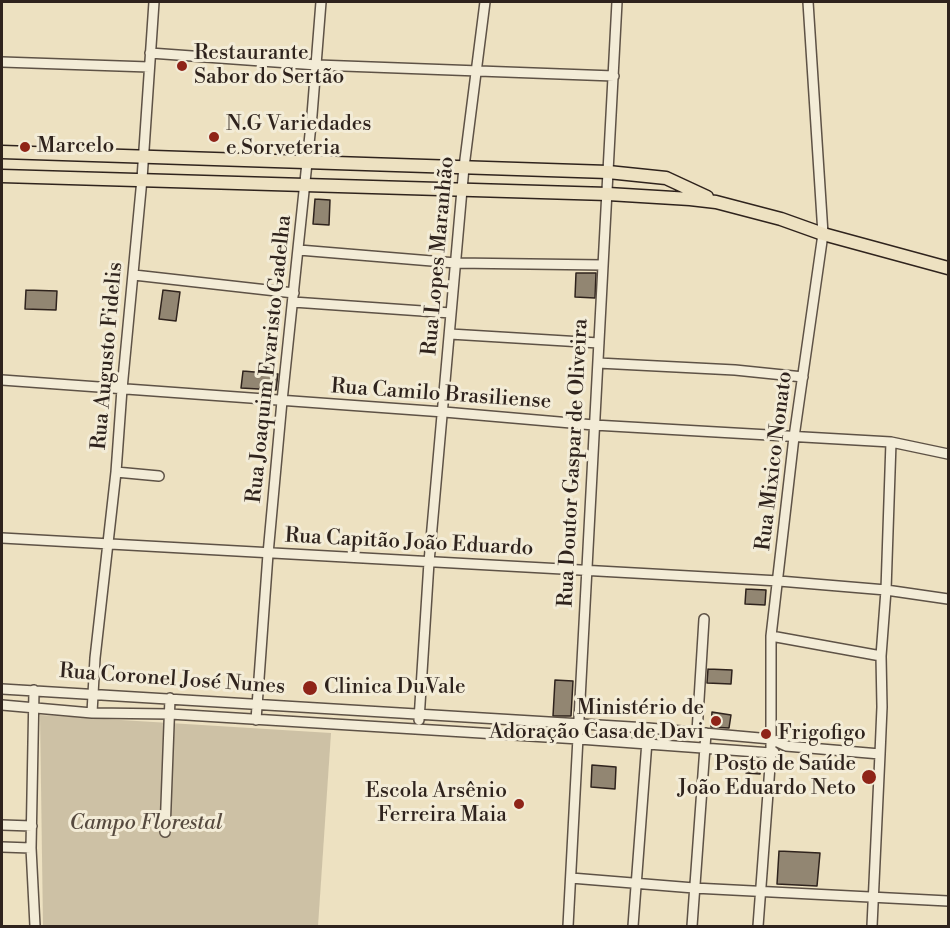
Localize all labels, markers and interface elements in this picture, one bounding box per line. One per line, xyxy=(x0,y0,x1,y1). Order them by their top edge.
place label: Restaurante Sabor do Sertão xyxy=(194,41,344,91)
marker: Restaurante Sabor do Sertão xyxy=(175,59,189,73)
place label: N.G Variedades e Sorveteria xyxy=(226,112,372,162)
marker: N.G Variedades e Sorveteria xyxy=(207,130,221,144)
place label: Marcelo xyxy=(37,134,114,160)
marker: Marcelo xyxy=(18,140,32,154)
street label: Rua Lopes Maranhão xyxy=(418,155,460,357)
street label: Rua Joaquim Evaristo Gadelha xyxy=(242,214,298,504)
street label: Rua Augusto Fidelis xyxy=(87,261,129,451)
street label: Rua Doutor Gaspar de Oliveira xyxy=(554,318,594,608)
street label: Rua Mixico Nonato xyxy=(751,370,799,552)
street label: Rua Camilo Brasiliense xyxy=(330,375,552,415)
street label: Rua Capitão João Eduardo xyxy=(284,524,534,562)
street label: Rua Coronel José Nunes xyxy=(58,660,286,700)
place label: Clinica DuVale xyxy=(324,675,466,701)
marker: Clinica DuVale xyxy=(301,679,319,697)
place label: Ministério de Adoração Casa de Davi xyxy=(489,696,704,746)
marker: Ministério de Adoração Casa de Davi xyxy=(709,714,723,728)
place label: Frigofigo xyxy=(778,721,866,747)
marker: Frigofigo xyxy=(759,727,773,741)
place label: Posto de Saúde João Eduardo Neto xyxy=(678,752,856,802)
marker: Posto de Saúde João Eduardo Neto xyxy=(860,768,878,786)
place label: Escola Arsênio Ferreira Maia xyxy=(365,779,507,829)
marker: Escola Arsênio Ferreira Maia xyxy=(512,797,526,811)
park label: Campo Florestal xyxy=(69,811,223,837)

